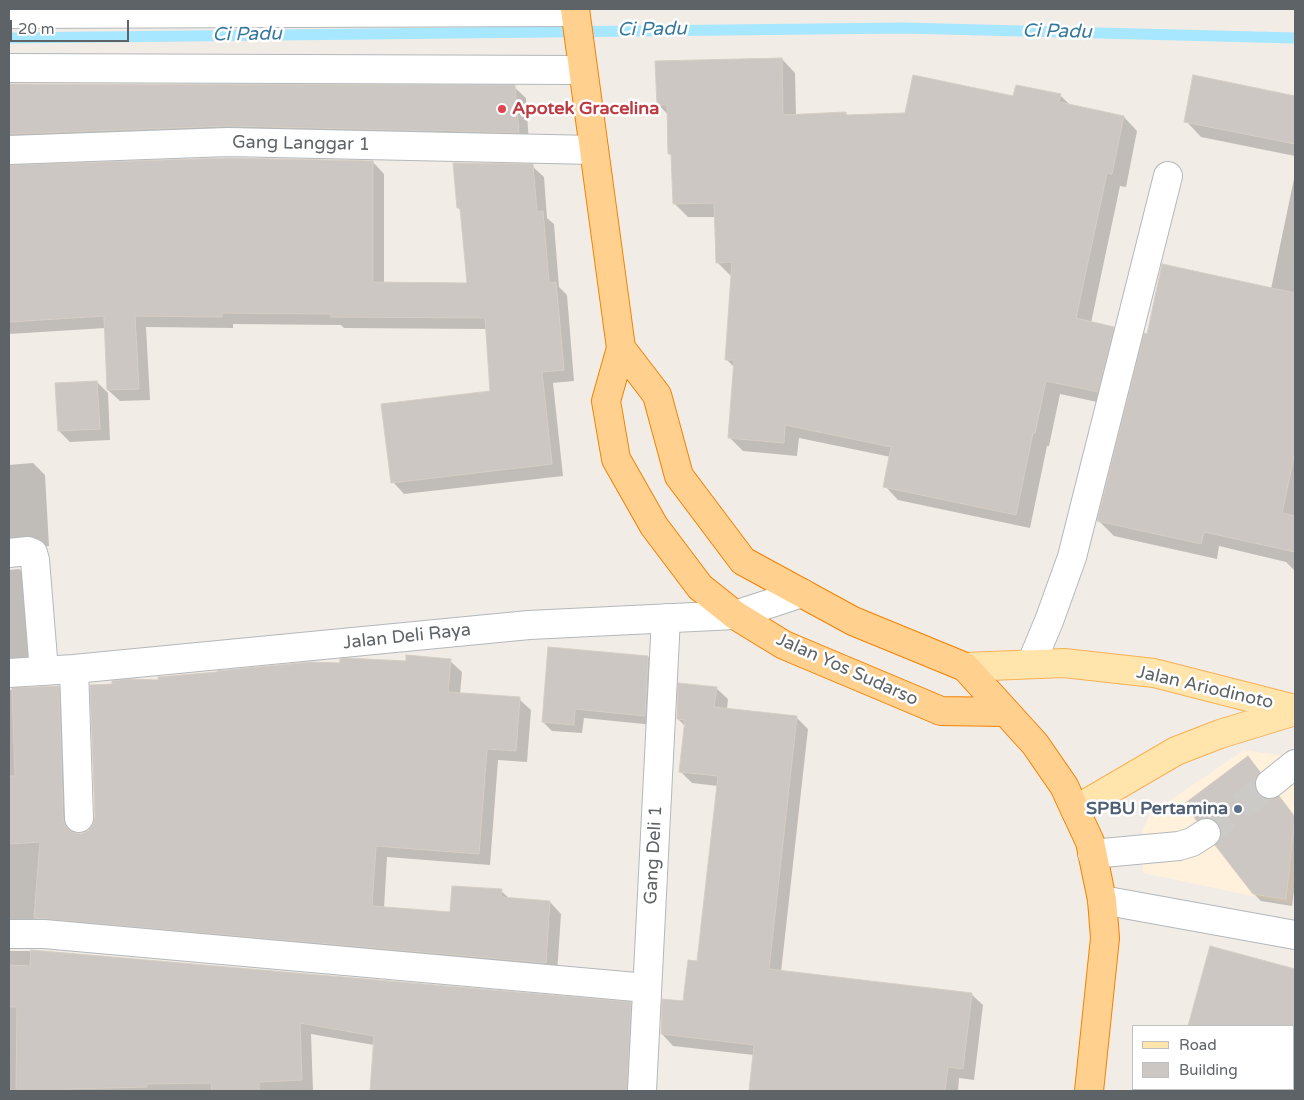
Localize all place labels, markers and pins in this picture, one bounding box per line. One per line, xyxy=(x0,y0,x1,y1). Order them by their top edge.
place label: Apotek Gracelina xyxy=(512,98,659,120)
marker: Apotek Gracelina xyxy=(496,103,508,115)
place label: SPBU Pertamina xyxy=(1086,798,1228,820)
marker: SPBU Pertamina xyxy=(1232,803,1244,815)

